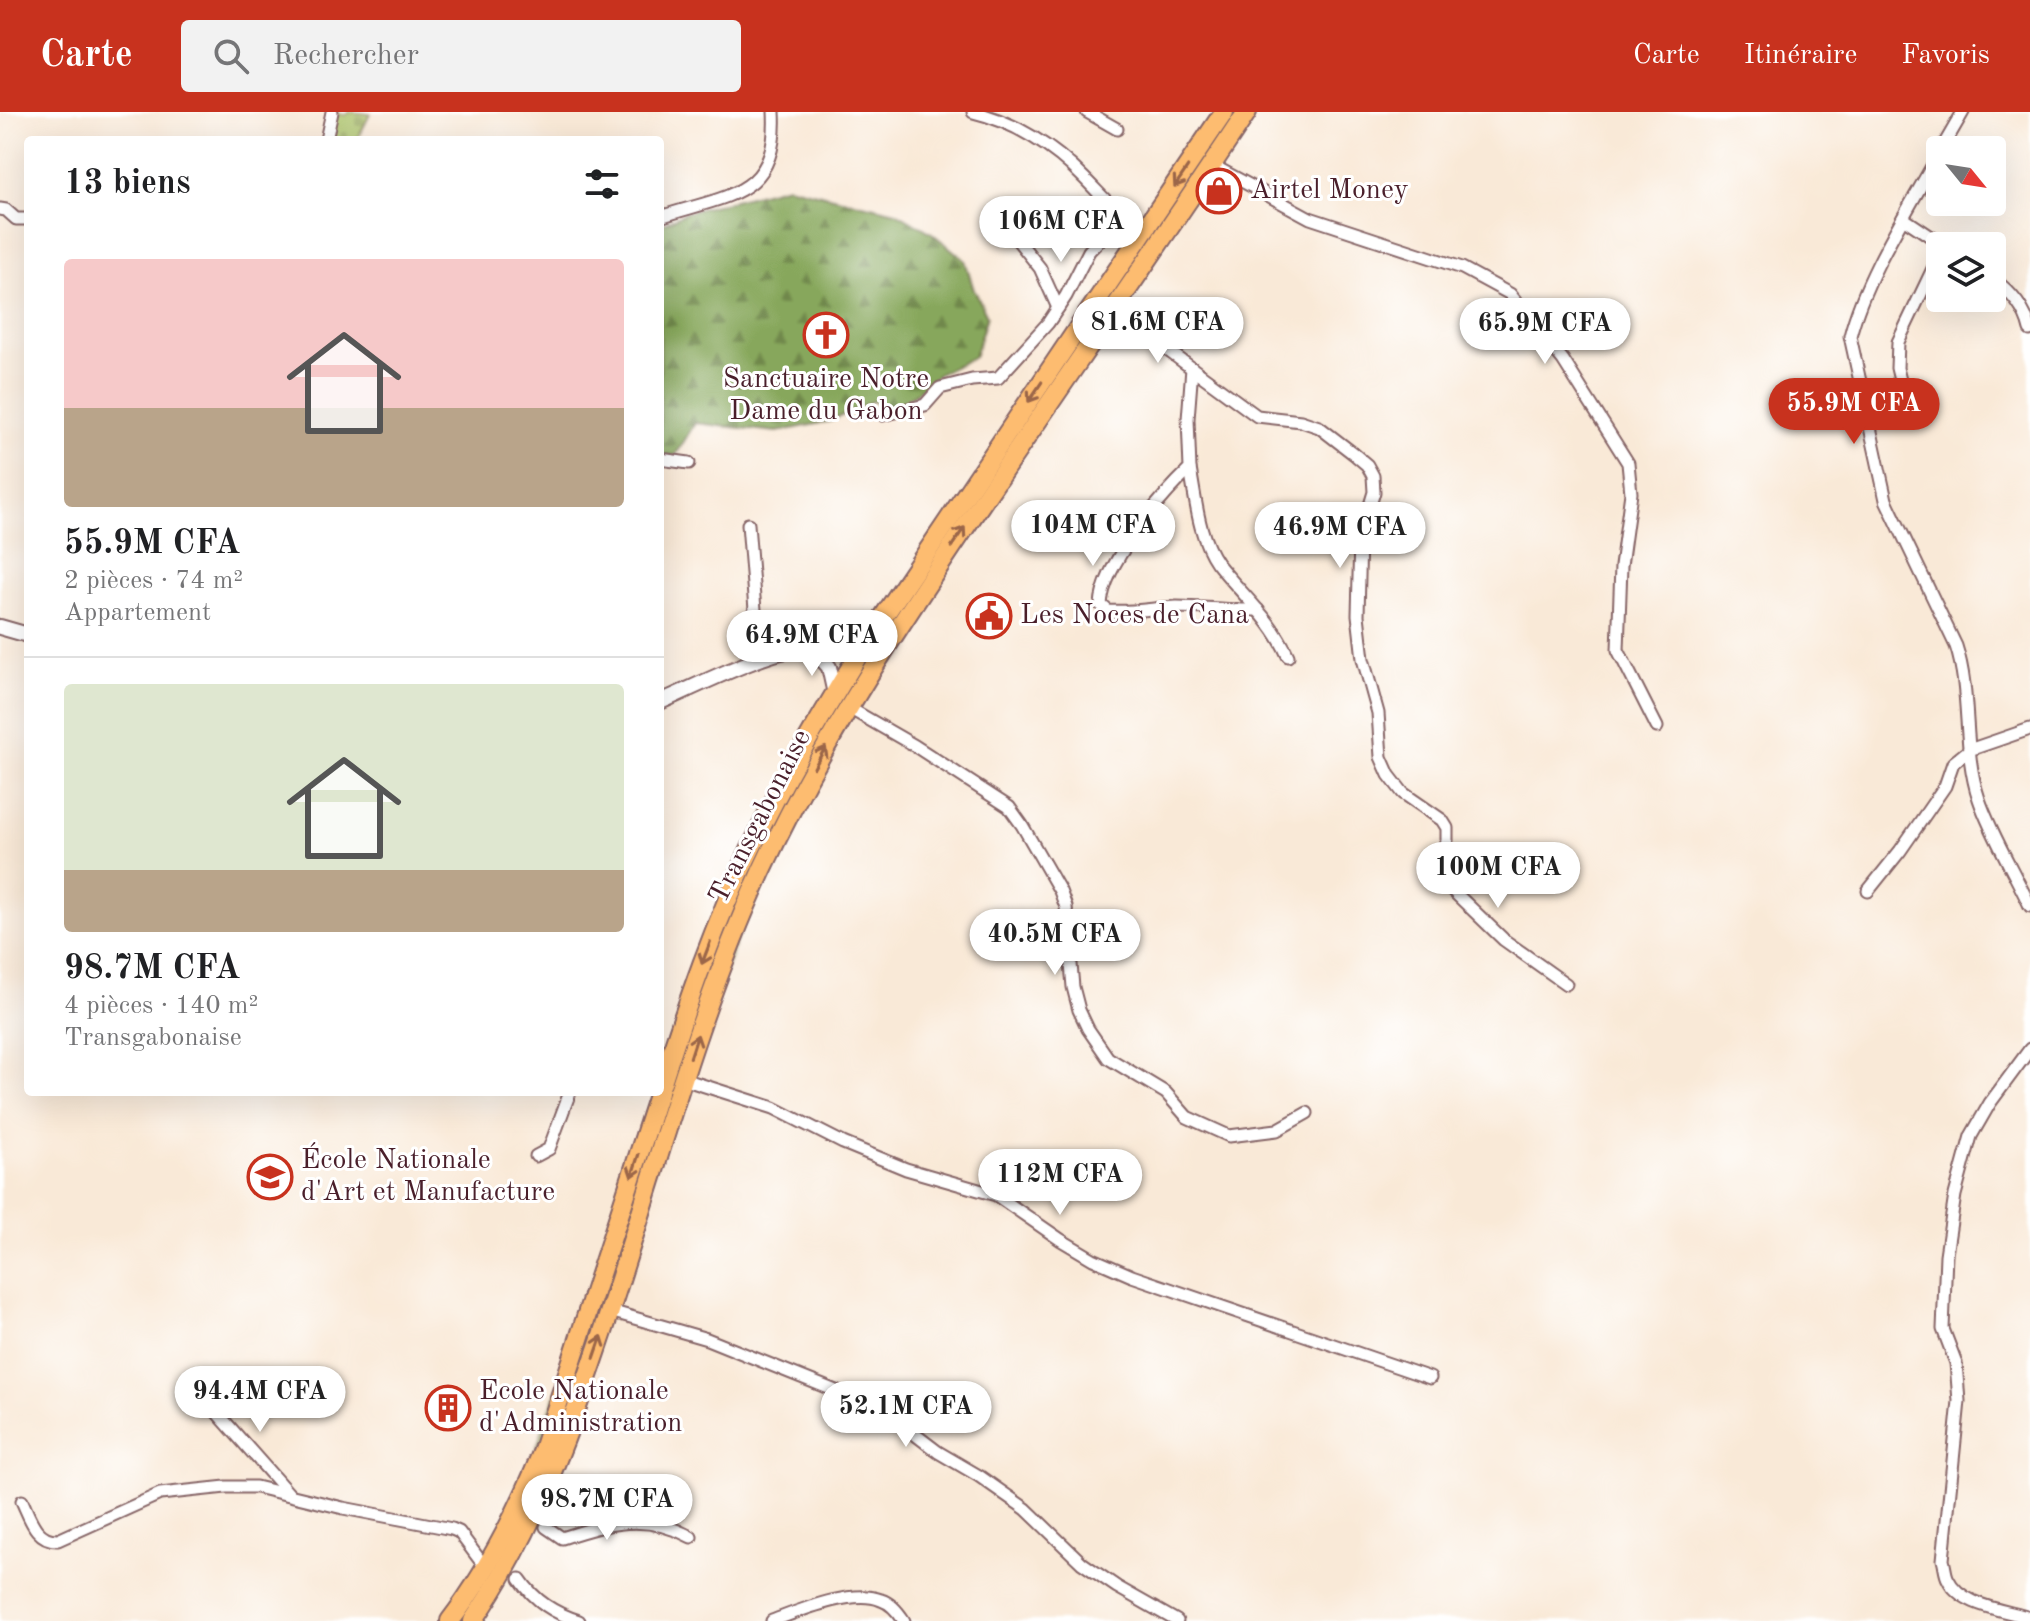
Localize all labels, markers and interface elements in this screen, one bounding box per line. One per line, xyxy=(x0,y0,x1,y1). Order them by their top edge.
search box xyxy=(181,20,741,92)
icon: search xyxy=(209,34,253,78)
text: Carte xyxy=(40,37,133,75)
text: Rechercher xyxy=(273,41,419,71)
text: Carte xyxy=(1633,42,1700,70)
text: Itinéraire xyxy=(1744,42,1857,70)
text: Favoris xyxy=(1901,42,1990,70)
north arrow xyxy=(1926,136,2006,216)
map controls xyxy=(1926,136,2006,312)
icon: filters xyxy=(580,162,624,206)
one-way arrow xyxy=(1173,165,1189,187)
text: 13 biens xyxy=(64,167,191,201)
shop icon: Airtel Money xyxy=(1195,167,1243,215)
place label: Airtel Money xyxy=(1250,177,1409,205)
pin: 106M CFA xyxy=(978,196,1144,264)
text: 106M CFA xyxy=(997,209,1125,235)
button: layers xyxy=(1926,232,2006,312)
pin: 81.6M CFA xyxy=(1066,297,1250,365)
pin: 65.9M CFA xyxy=(1453,298,1637,366)
text: 81.6M CFA xyxy=(1091,310,1225,336)
icon: home xyxy=(272,311,416,455)
church icon: Sanctuaire Notre Dame du Gabon xyxy=(802,311,850,359)
text: 65.9M CFA xyxy=(1478,311,1612,337)
place label: Sanctuaire Notre Dame du Gabon xyxy=(723,366,929,426)
pin: 55.9M CFA xyxy=(1762,378,1946,446)
one-way arrow xyxy=(1027,380,1043,402)
text: 55.9M CFA xyxy=(1787,391,1921,417)
pin: 104M CFA xyxy=(1010,500,1176,568)
pin: 46.9M CFA xyxy=(1248,502,1432,570)
text: 104M CFA xyxy=(1029,513,1157,539)
text: 46.9M CFA xyxy=(1273,515,1407,541)
text: 55.9M CFA xyxy=(64,527,240,561)
one-way arrow xyxy=(950,527,966,549)
text: 2 pièces · 74 m² xyxy=(64,568,243,594)
public building icon: Les Noces de Cana xyxy=(965,592,1013,640)
text: Appartement xyxy=(64,600,211,626)
place label: Les Noces de Cana xyxy=(1020,602,1249,630)
pin: 64.9M CFA xyxy=(720,610,904,678)
text: 64.9M CFA xyxy=(745,623,879,649)
street label: Transgabonaise xyxy=(705,725,817,909)
icon: home xyxy=(272,736,416,880)
one-way arrow xyxy=(813,746,829,770)
pin: 100M CFA xyxy=(1415,842,1581,910)
text: 100M CFA xyxy=(1434,855,1562,881)
pin: 40.5M CFA xyxy=(963,909,1147,977)
text: 40.5M CFA xyxy=(988,922,1122,948)
one-way arrow xyxy=(698,940,712,965)
text: 98.7M CFA xyxy=(64,952,240,986)
text: 4 pièces · 140 m² xyxy=(64,993,258,1019)
text: Transgabonaise xyxy=(64,1025,242,1051)
one-way arrow xyxy=(687,1034,702,1060)
place label: École Nationale d'Art et Manufacture xyxy=(301,1142,555,1207)
pin: 112M CFA xyxy=(977,1149,1143,1217)
school or university icon: École Nationale d'Art et Manufacture xyxy=(246,1153,294,1201)
one-way arrow xyxy=(627,1153,642,1179)
text: 112M CFA xyxy=(996,1162,1124,1188)
one-way arrow xyxy=(591,1335,606,1360)
pin: 94.4M CFA xyxy=(168,1366,352,1434)
place label: Ecole Nationale d'Administration xyxy=(479,1378,682,1438)
text: 94.4M CFA xyxy=(193,1379,327,1405)
pin: 52.1M CFA xyxy=(814,1381,998,1449)
building icon: Ecole Nationale d'Administration xyxy=(424,1384,472,1432)
text: 52.1M CFA xyxy=(839,1394,973,1420)
pin: 98.7M CFA xyxy=(515,1474,699,1542)
text: 98.7M CFA xyxy=(540,1487,674,1513)

